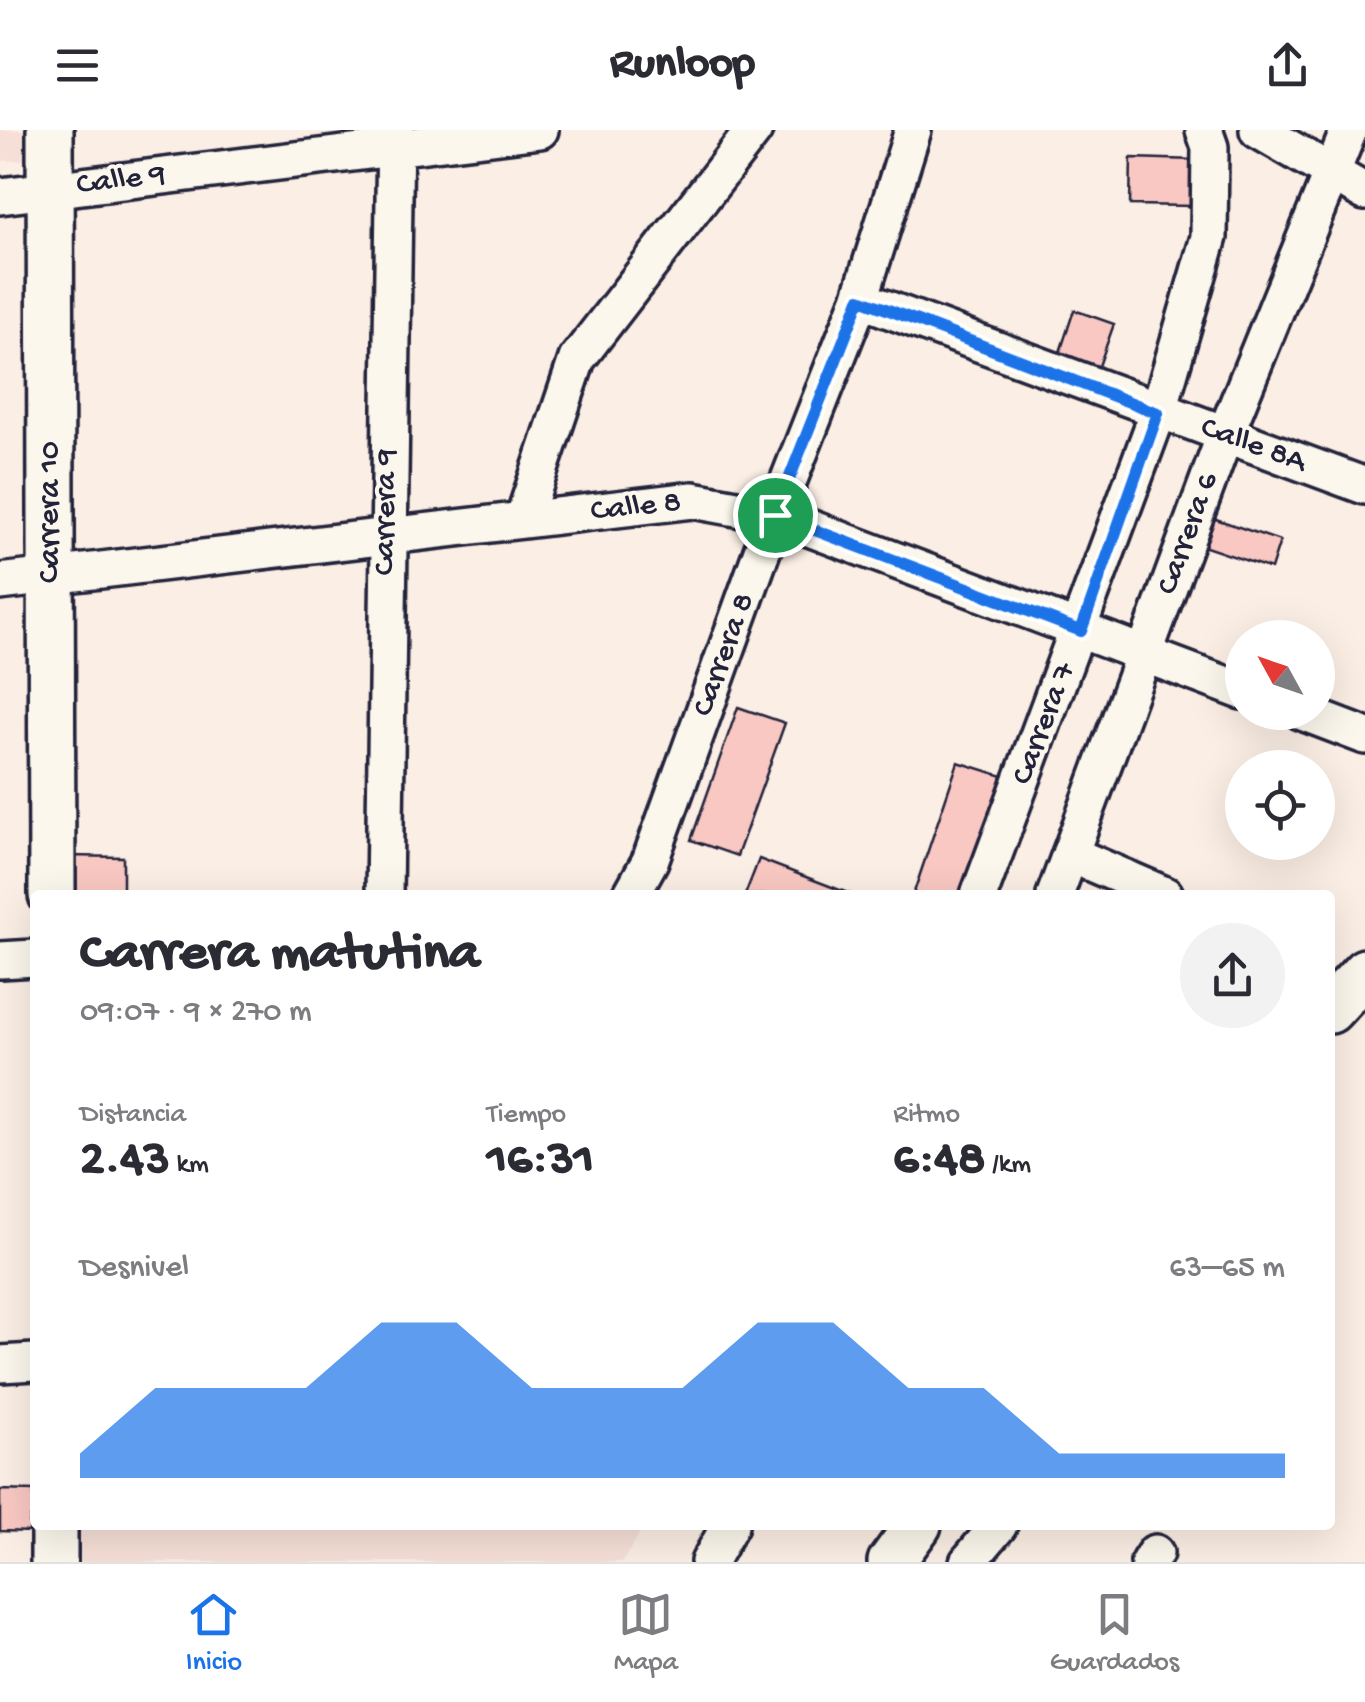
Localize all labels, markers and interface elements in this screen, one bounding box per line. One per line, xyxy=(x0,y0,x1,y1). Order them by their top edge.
icon: menu xyxy=(50,38,105,93)
icon: share xyxy=(1260,38,1315,93)
text: Runloop xyxy=(610,39,755,92)
street label: Calle 9 xyxy=(74,157,168,205)
street label: Calle 8A xyxy=(1195,409,1313,483)
street label: Carrera 10 xyxy=(32,441,70,583)
street label: Carrera 9 xyxy=(367,448,407,576)
street label: Carrera 6 xyxy=(1149,467,1229,600)
pin xyxy=(733,473,818,558)
street label: Calle 8 xyxy=(589,484,683,532)
icon: arrive xyxy=(748,488,803,543)
street label: Carrera 8 xyxy=(685,588,765,722)
north arrow xyxy=(1225,620,1335,730)
map controls xyxy=(1225,620,1335,860)
street label: Carrera 7 xyxy=(1004,656,1086,790)
button: locate xyxy=(1225,750,1335,860)
button: share xyxy=(1180,923,1285,1028)
text: Carrera matutina xyxy=(80,924,480,988)
text: 09:07 · 9 × 270 m xyxy=(80,994,312,1032)
text: Distancia xyxy=(80,1099,186,1132)
text: Tiempo xyxy=(487,1099,566,1132)
text: Ritmo xyxy=(893,1099,960,1132)
text: 2.43 xyxy=(80,1132,170,1191)
text: 16:31 xyxy=(487,1132,594,1191)
text: 6:48 xyxy=(893,1132,985,1191)
text: km xyxy=(170,1149,209,1182)
text: /km xyxy=(985,1149,1031,1182)
text: Desnivel xyxy=(80,1250,189,1288)
text: 63–65 m xyxy=(1169,1250,1285,1288)
tab: Inicio xyxy=(186,1587,242,1680)
tab: Mapa xyxy=(614,1587,678,1680)
tab: Guardados xyxy=(1050,1587,1179,1680)

